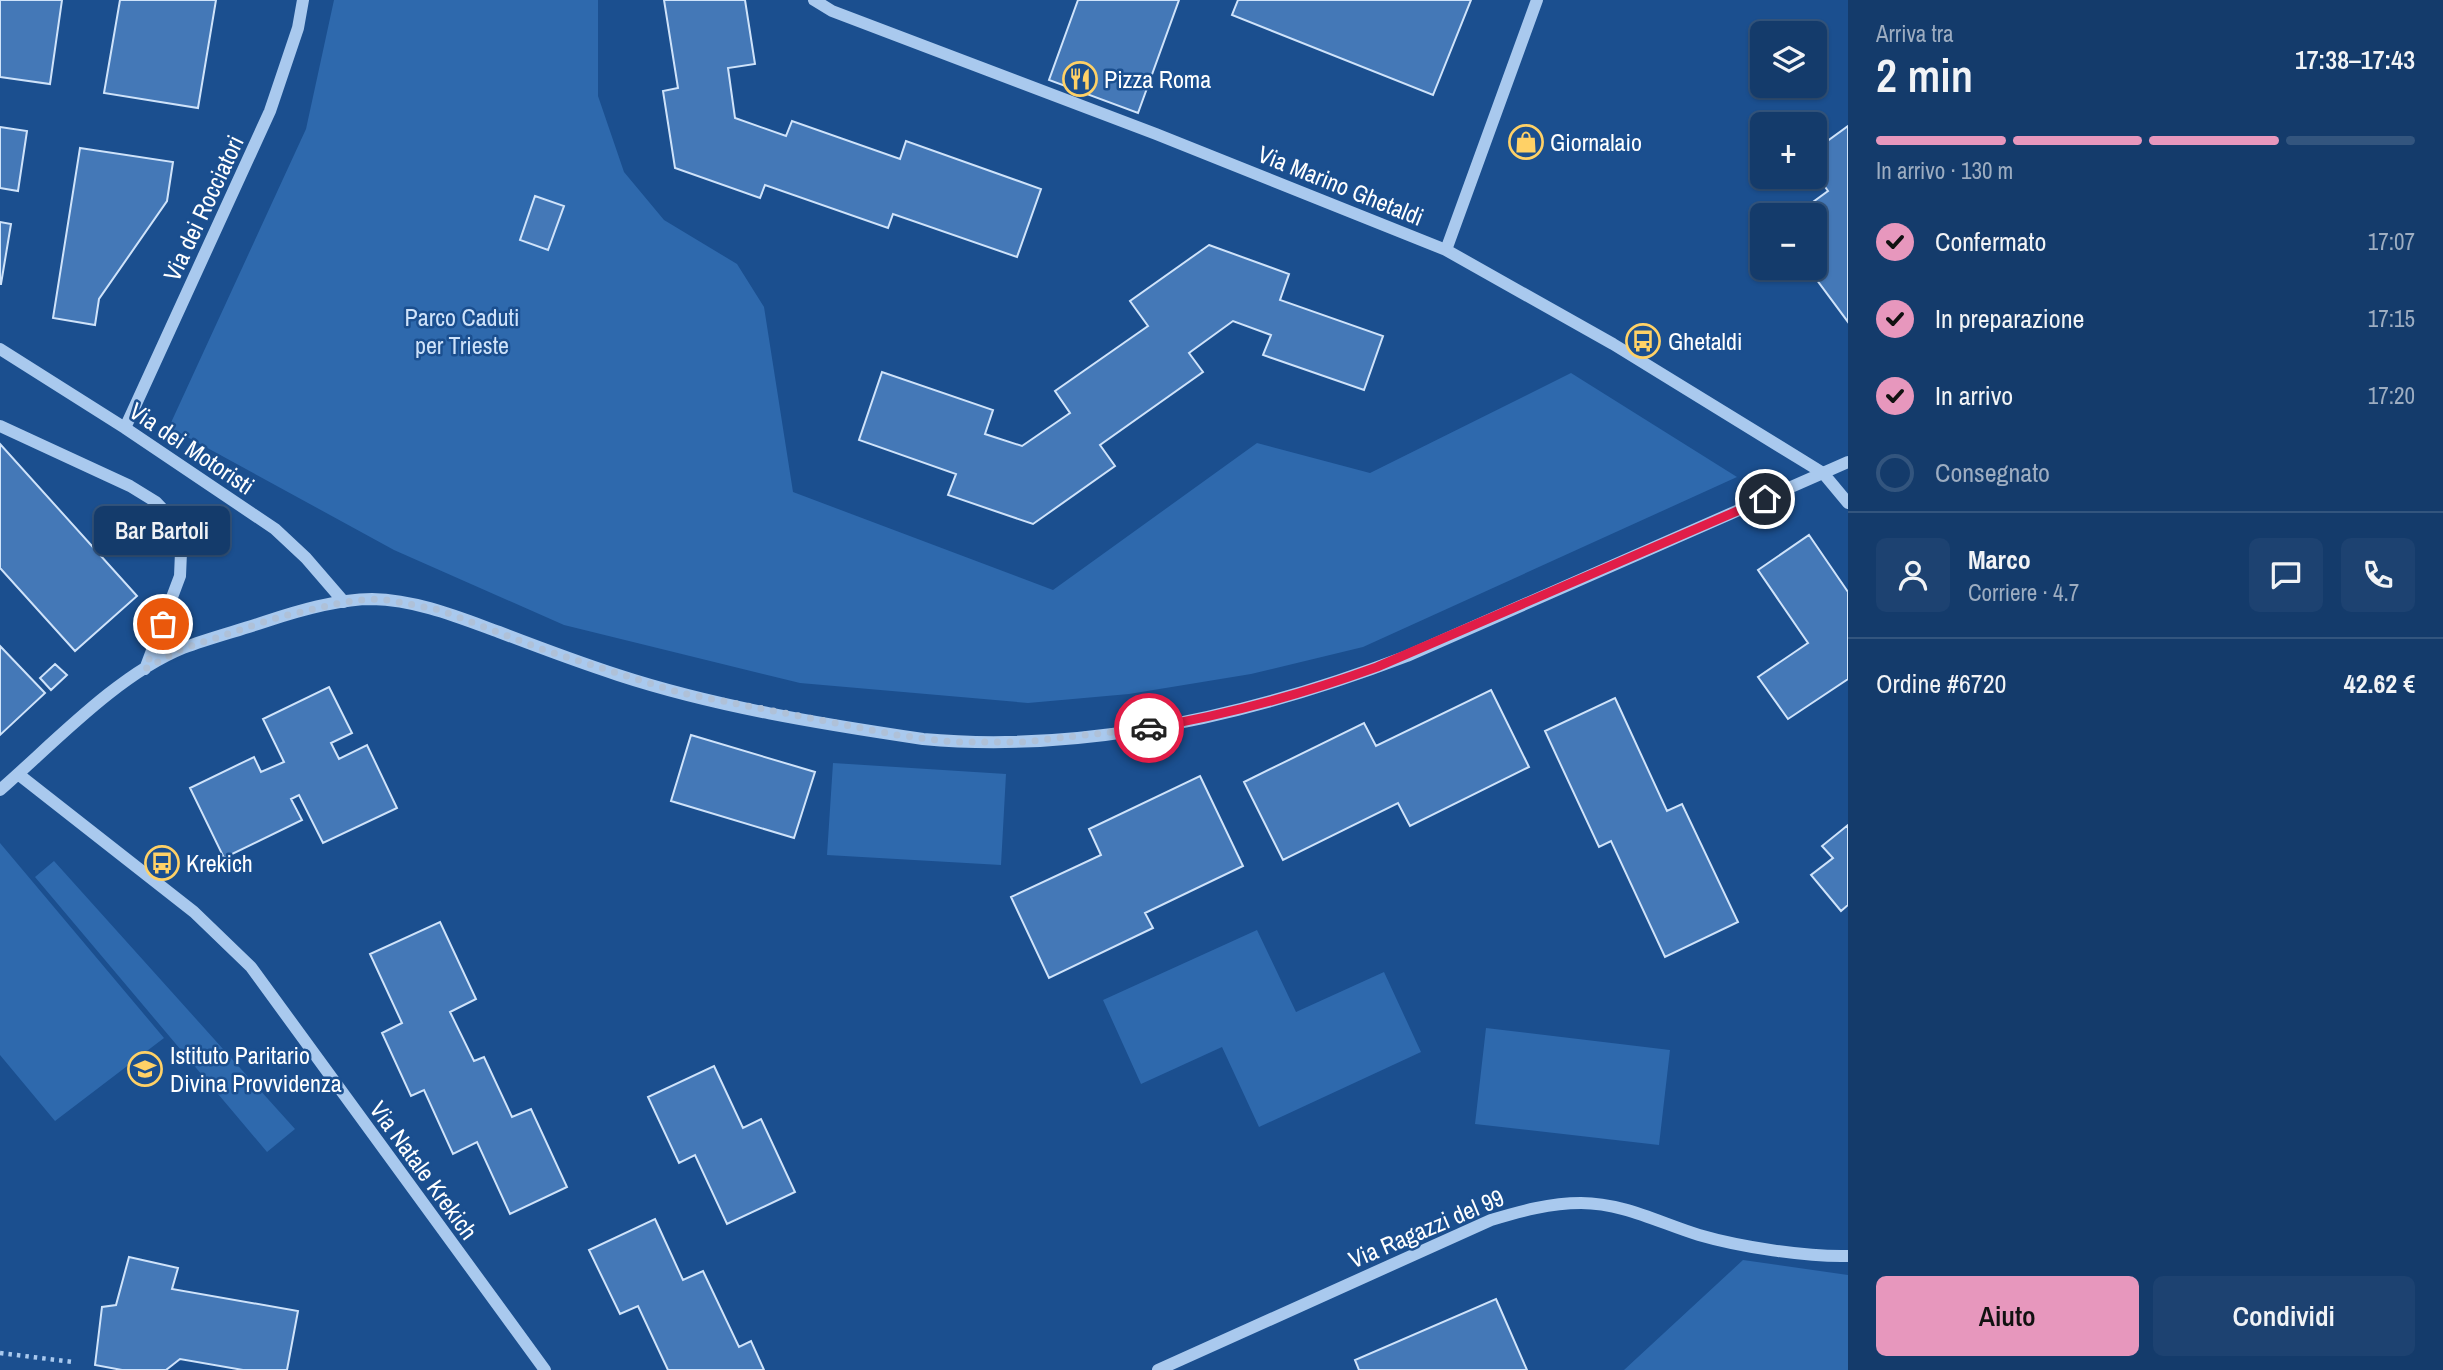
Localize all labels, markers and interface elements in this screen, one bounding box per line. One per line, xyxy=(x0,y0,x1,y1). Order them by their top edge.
text: Arriva tra xyxy=(1876,18,1954,49)
map controls xyxy=(1750,21,1827,280)
button: layers xyxy=(1750,21,1827,98)
text: 17:38–17:43 xyxy=(2295,42,2415,77)
text: 2 min xyxy=(1876,44,1973,106)
restaurant icon: Pizza Roma xyxy=(1061,60,1099,98)
place label: Pizza Roma xyxy=(1104,63,1211,95)
button: + xyxy=(1750,112,1827,189)
shop icon: Giornalaio xyxy=(1507,123,1545,161)
place label: Giornalaio xyxy=(1550,126,1642,158)
street label: Via dei Rocciatori xyxy=(155,130,251,286)
street label: Via Marino Ghetaldi xyxy=(1254,137,1428,233)
text: In arrivo · 130 m xyxy=(1876,155,2013,186)
button: − xyxy=(1750,203,1827,280)
icon: check xyxy=(1876,223,1914,261)
text: Confermato xyxy=(1935,224,2046,259)
text: 17:07 xyxy=(2368,226,2415,257)
icon: check xyxy=(1876,300,1914,338)
park label: Parco Caduti per Trieste xyxy=(405,301,519,361)
text: In preparazione xyxy=(1935,301,2084,336)
text: 17:15 xyxy=(2368,303,2415,334)
bus stop icon: Ghetaldi xyxy=(1624,322,1662,360)
place label: Ghetaldi xyxy=(1668,325,1742,357)
icon: check xyxy=(1876,377,1914,415)
text: In arrivo xyxy=(1935,378,2013,413)
text: 17:20 xyxy=(2368,380,2415,411)
street label: Via dei Motoristi xyxy=(123,394,261,502)
text: Consegnato xyxy=(1935,455,2050,490)
pin xyxy=(1735,469,1795,529)
icon: home xyxy=(1746,480,1784,518)
callout: Bar Bartoli xyxy=(95,505,231,554)
text: Bar Bartoli xyxy=(115,515,209,546)
button: person xyxy=(1876,538,1950,612)
button: chat xyxy=(2249,538,2323,612)
button: phone xyxy=(2341,538,2415,612)
text: Marco xyxy=(1968,542,2031,577)
text: Corriere · 4.7 xyxy=(1968,577,2079,608)
pin xyxy=(133,594,193,654)
icon: bag xyxy=(144,605,182,643)
text: Ordine #6720 xyxy=(1876,666,2006,701)
text: 42.62 € xyxy=(2344,666,2415,701)
courier xyxy=(1114,693,1184,763)
icon: car xyxy=(1130,709,1168,747)
bus stop icon: Krekich xyxy=(143,844,181,882)
place label: Krekich xyxy=(186,847,253,879)
place label: Istituto Paritario Divina Provvidenza xyxy=(170,1039,342,1099)
school or university icon: Istituto Paritario Divina Provvidenza xyxy=(126,1050,164,1088)
street label: Via Natale Krekich xyxy=(363,1094,485,1246)
street label: Via Ragazzi del 99 xyxy=(1343,1181,1509,1275)
button: Aiuto xyxy=(1876,1276,2139,1356)
button: Condividi xyxy=(2153,1276,2415,1356)

